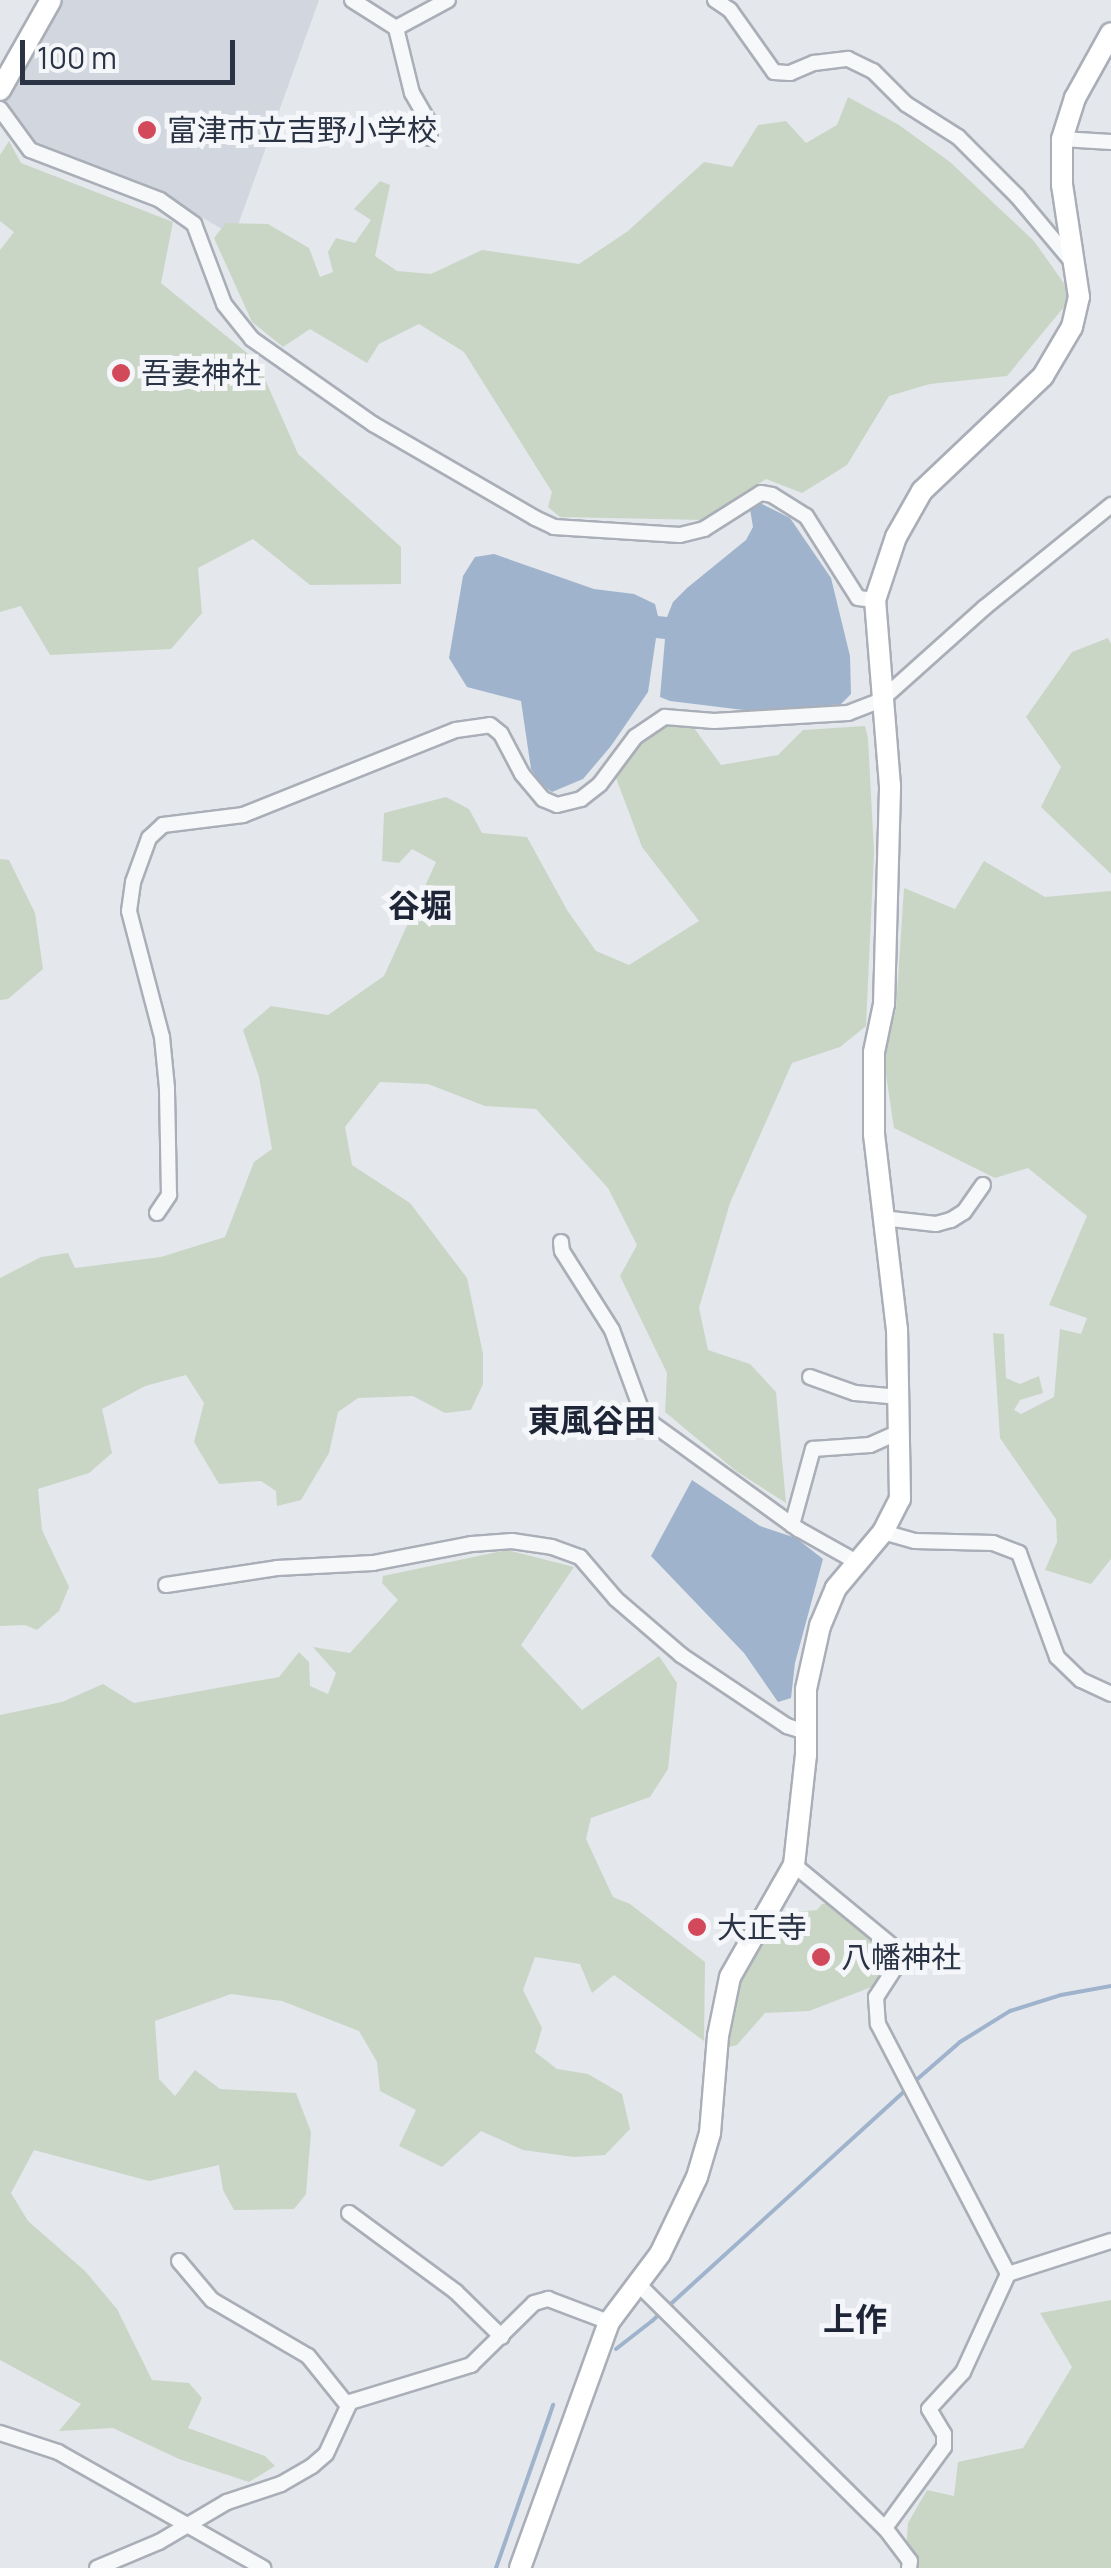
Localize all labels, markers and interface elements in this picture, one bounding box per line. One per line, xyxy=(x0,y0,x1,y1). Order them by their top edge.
scale bar xyxy=(25,20,240,82)
text: 100 m xyxy=(37,37,117,78)
place label: 富津市立吉野小学校 xyxy=(167,112,437,148)
marker: 富津市立吉野小学校 xyxy=(136,119,158,141)
place label: 吾妻神社 xyxy=(141,355,261,391)
marker: 吾妻神社 xyxy=(110,362,132,384)
district label: 谷堀 xyxy=(388,886,452,924)
district label: 東風谷田 xyxy=(528,1401,656,1439)
place label: 大正寺 xyxy=(717,1909,807,1945)
marker: 大正寺 xyxy=(686,1916,708,1938)
place label: 八幡神社 xyxy=(841,1939,961,1975)
marker: 八幡神社 xyxy=(810,1946,832,1968)
district label: 上作 xyxy=(823,2300,887,2338)

